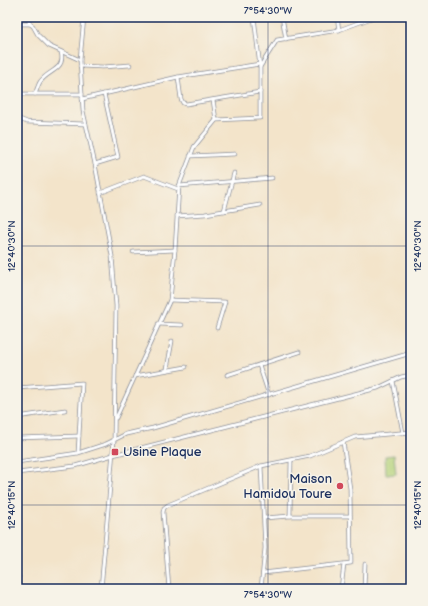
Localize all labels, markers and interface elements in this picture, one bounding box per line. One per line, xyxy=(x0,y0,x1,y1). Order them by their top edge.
text: 7°54'30"W xyxy=(244,5,292,17)
text: 12°40'30"N xyxy=(6,220,18,272)
text: 12°40'30"N xyxy=(412,220,424,272)
place label: Usine Plaque xyxy=(123,444,202,460)
marker: Usine Plaque xyxy=(110,447,120,457)
place label: Maison Hamidou Toure xyxy=(243,471,332,502)
text: 12°40'15"N xyxy=(6,480,18,530)
text: 12°40'15"N xyxy=(412,480,424,530)
marker: Maison Hamidou Toure xyxy=(335,481,345,491)
text: 7°54'30"W xyxy=(244,589,292,601)

